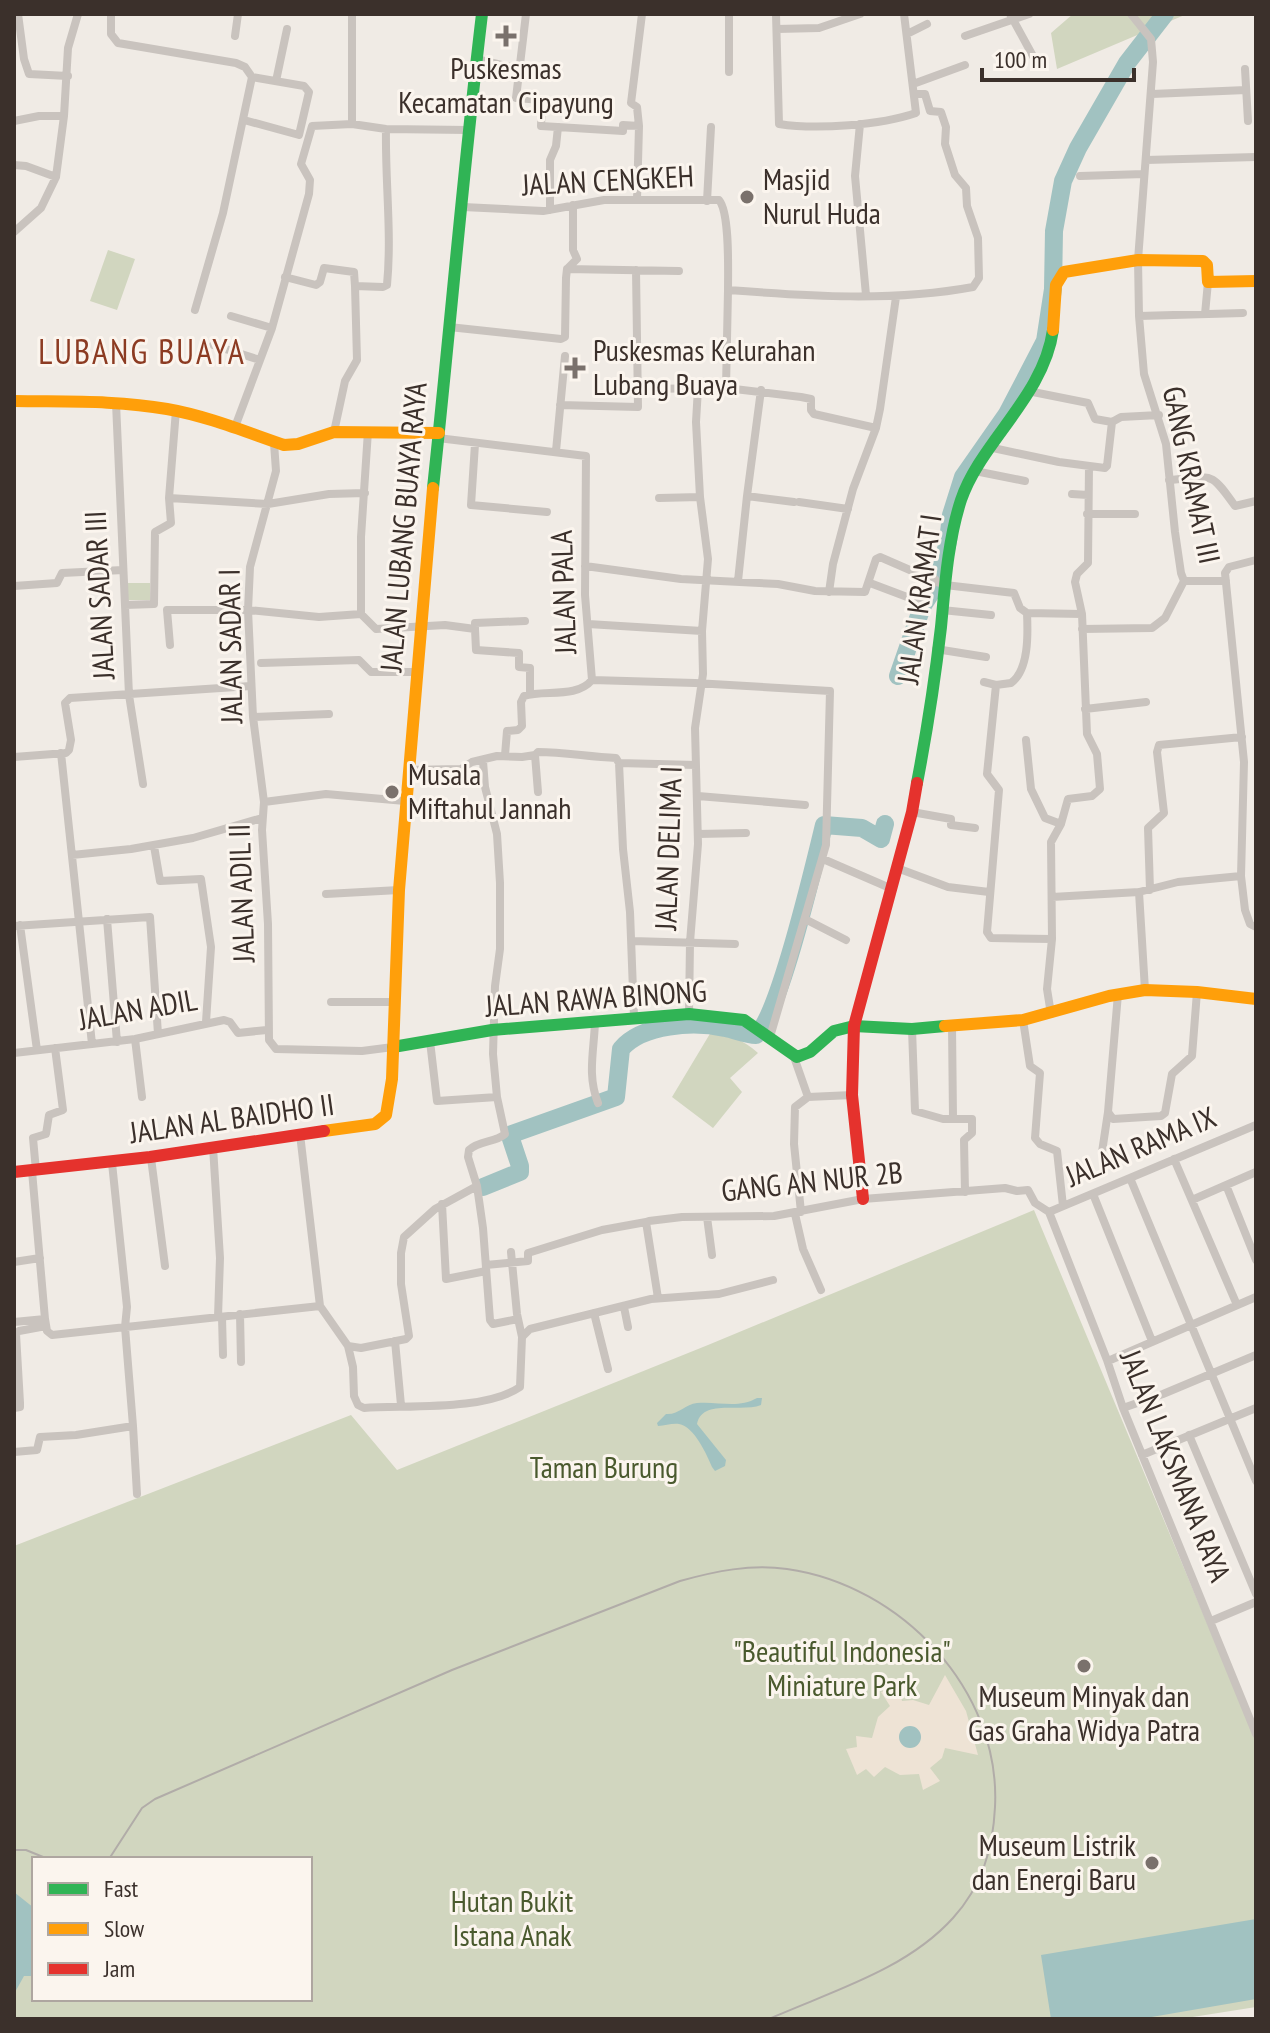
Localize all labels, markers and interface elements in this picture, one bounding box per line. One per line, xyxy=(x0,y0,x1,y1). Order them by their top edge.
marker: Puskesmas Kecamatan Cipayung xyxy=(495,25,517,47)
scale bar xyxy=(982,32,1134,82)
text: 100 m xyxy=(994,44,1047,75)
place label: Puskesmas Kecamatan Cipayung xyxy=(398,48,614,121)
street label: JALAN CENGKEH xyxy=(520,156,695,204)
place label: Masjid Nurul Huda xyxy=(763,159,881,232)
marker: Masjid Nurul Huda xyxy=(738,188,756,206)
district label: LUBANG BUAYA xyxy=(38,329,246,373)
place label: Puskesmas Kelurahan Lubang Buaya xyxy=(593,330,815,403)
marker: Puskesmas Kelurahan Lubang Buaya xyxy=(564,357,586,379)
street label: JALAN LUBANG BUAYA RAYA xyxy=(370,380,435,674)
street label: GANG KRAMAT III xyxy=(1155,382,1230,567)
street label: JALAN SADAR III xyxy=(75,510,122,681)
street label: JALAN KRAMAT I xyxy=(887,511,950,687)
street label: JALAN PALA xyxy=(541,529,584,656)
street label: JALAN SADAR I xyxy=(209,568,250,725)
place label: Musala Miftahul Jannah xyxy=(408,754,572,827)
street label: JALAN DELIMA I xyxy=(645,765,690,932)
marker: Musala Miftahul Jannah xyxy=(383,783,401,801)
street label: JALAN ADIL II xyxy=(219,823,262,964)
street label: JALAN RAWA BINONG xyxy=(483,970,708,1025)
street label: JALAN ADIL xyxy=(75,979,200,1038)
street label: JALAN AL BAIDHO II xyxy=(126,1084,336,1151)
street label: JALAN RAMA IX xyxy=(1059,1097,1221,1195)
street label: GANG AN NUR 2B xyxy=(719,1152,905,1209)
street label: JALAN LAKSMANA RAYA xyxy=(1112,1343,1241,1588)
park label: Taman Burung xyxy=(530,1447,678,1486)
park label: "Beautiful Indonesia" Miniature Park xyxy=(733,1631,951,1704)
marker: Museum Minyak dan Gas Graha Widya Patra xyxy=(1075,1657,1093,1675)
place label: Museum Minyak dan Gas Graha Widya Patra xyxy=(968,1676,1200,1749)
place label: Museum Listrik dan Energi Baru xyxy=(972,1825,1136,1898)
marker: Museum Listrik dan Energi Baru xyxy=(1143,1854,1161,1872)
legend xyxy=(32,1857,312,2001)
text: Fast xyxy=(104,1873,139,1904)
park label: Hutan Bukit Istana Anak xyxy=(451,1881,574,1954)
text: Slow xyxy=(104,1913,145,1944)
text: Jam xyxy=(103,1953,135,1984)

